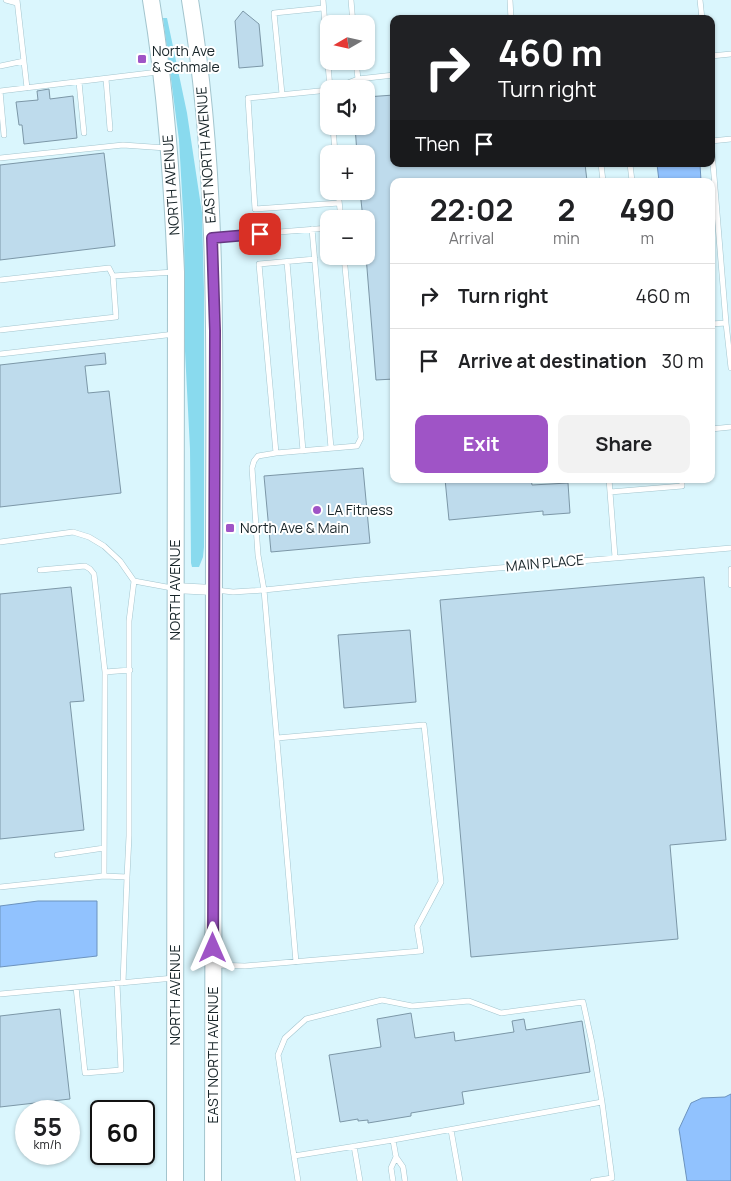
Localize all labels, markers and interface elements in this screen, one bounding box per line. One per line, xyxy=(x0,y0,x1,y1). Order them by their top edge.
north arrow xyxy=(320,15,375,70)
map controls xyxy=(320,15,375,265)
text: 460 m xyxy=(498,29,603,77)
icon: right xyxy=(415,35,480,100)
place label: North Ave & Schmale xyxy=(152,41,220,76)
marker: North Ave & Schmale xyxy=(136,53,148,65)
text: Turn right xyxy=(498,74,596,104)
button: sound xyxy=(320,80,375,135)
street label: EAST NORTH AVENUE xyxy=(191,86,220,224)
icon: arrive xyxy=(470,130,498,158)
text: Then xyxy=(415,131,460,157)
street label: NORTH AVENUE xyxy=(158,134,184,236)
button: + xyxy=(320,145,375,200)
text: 22:02 xyxy=(430,189,513,230)
text: 2 xyxy=(557,189,575,230)
text: 490 xyxy=(619,189,675,230)
button: − xyxy=(320,210,375,265)
pin xyxy=(239,213,281,255)
icon: arrive xyxy=(246,220,274,248)
text: Arrival xyxy=(449,227,494,249)
text: min xyxy=(553,227,580,249)
text: m xyxy=(641,227,654,249)
icon: right xyxy=(415,282,443,310)
text: Turn right xyxy=(458,283,548,309)
text: 460 m xyxy=(636,283,690,309)
icon: arrive xyxy=(415,347,443,375)
text: Arrive at destination xyxy=(458,348,647,374)
text: 30 m xyxy=(662,348,704,374)
button: Exit xyxy=(415,415,548,473)
button: Share xyxy=(558,415,690,473)
place label: LA Fitness xyxy=(327,500,393,519)
marker: LA Fitness xyxy=(311,504,323,516)
place label: North Ave & Main xyxy=(240,518,349,537)
marker: North Ave & Main xyxy=(224,522,236,534)
street label: NORTH AVENUE xyxy=(165,539,184,640)
street label: MAIN PLACE xyxy=(505,550,585,575)
position arrow xyxy=(186,921,238,973)
street label: NORTH AVENUE xyxy=(165,944,184,1045)
street label: EAST NORTH AVENUE xyxy=(203,987,222,1123)
speed limit sign: 60 xyxy=(90,1100,155,1165)
text: 55 xyxy=(33,1109,62,1144)
text: km/h xyxy=(34,1136,61,1153)

